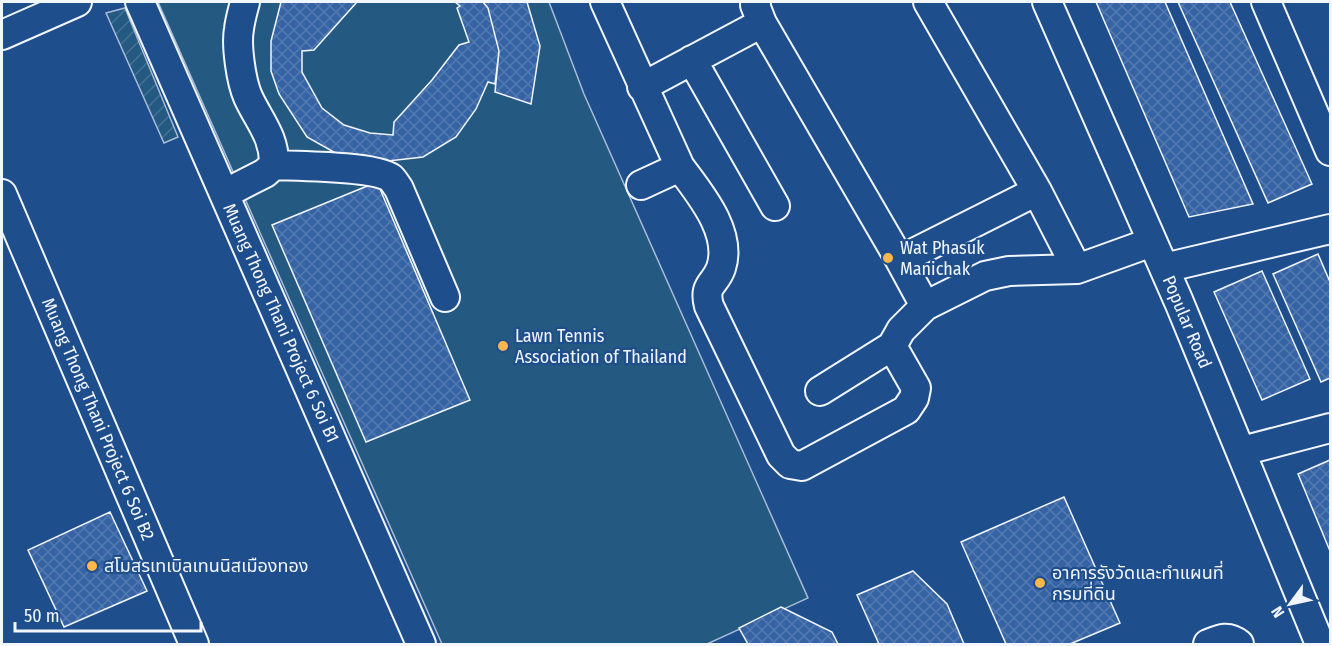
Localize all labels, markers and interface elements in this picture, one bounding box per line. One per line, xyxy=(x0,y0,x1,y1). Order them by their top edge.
street label: Muang Thong Thani Project 6 Soi B1 xyxy=(218,200,344,446)
place label: Wat Phasuk Manichak xyxy=(900,237,985,280)
marker: Wat Phasuk Manichak xyxy=(881,251,895,265)
street label: Popular Road xyxy=(1158,272,1216,372)
street label: Muang Thong Thani Project 6 Soi B2 xyxy=(37,295,159,543)
place label: Lawn Tennis Association of Thailand xyxy=(515,325,687,368)
marker: Lawn Tennis Association of Thailand xyxy=(496,339,510,353)
place label: สโมสรเทเบิลเทนนิสเมืองทอง xyxy=(104,555,308,577)
marker: สโมสรเทเบิลเทนนิสเมืองทอง xyxy=(85,559,99,573)
place label: อาคารรังวัดและทำแผนที่ กรมที่ดิน xyxy=(1052,560,1224,605)
north arrow xyxy=(1260,574,1320,634)
marker: อาคารรังวัดและทำแผนที่ กรมที่ดิน xyxy=(1033,576,1047,590)
scale bar xyxy=(15,595,201,633)
text: N xyxy=(1267,603,1288,621)
text: 50 m xyxy=(24,605,60,627)

